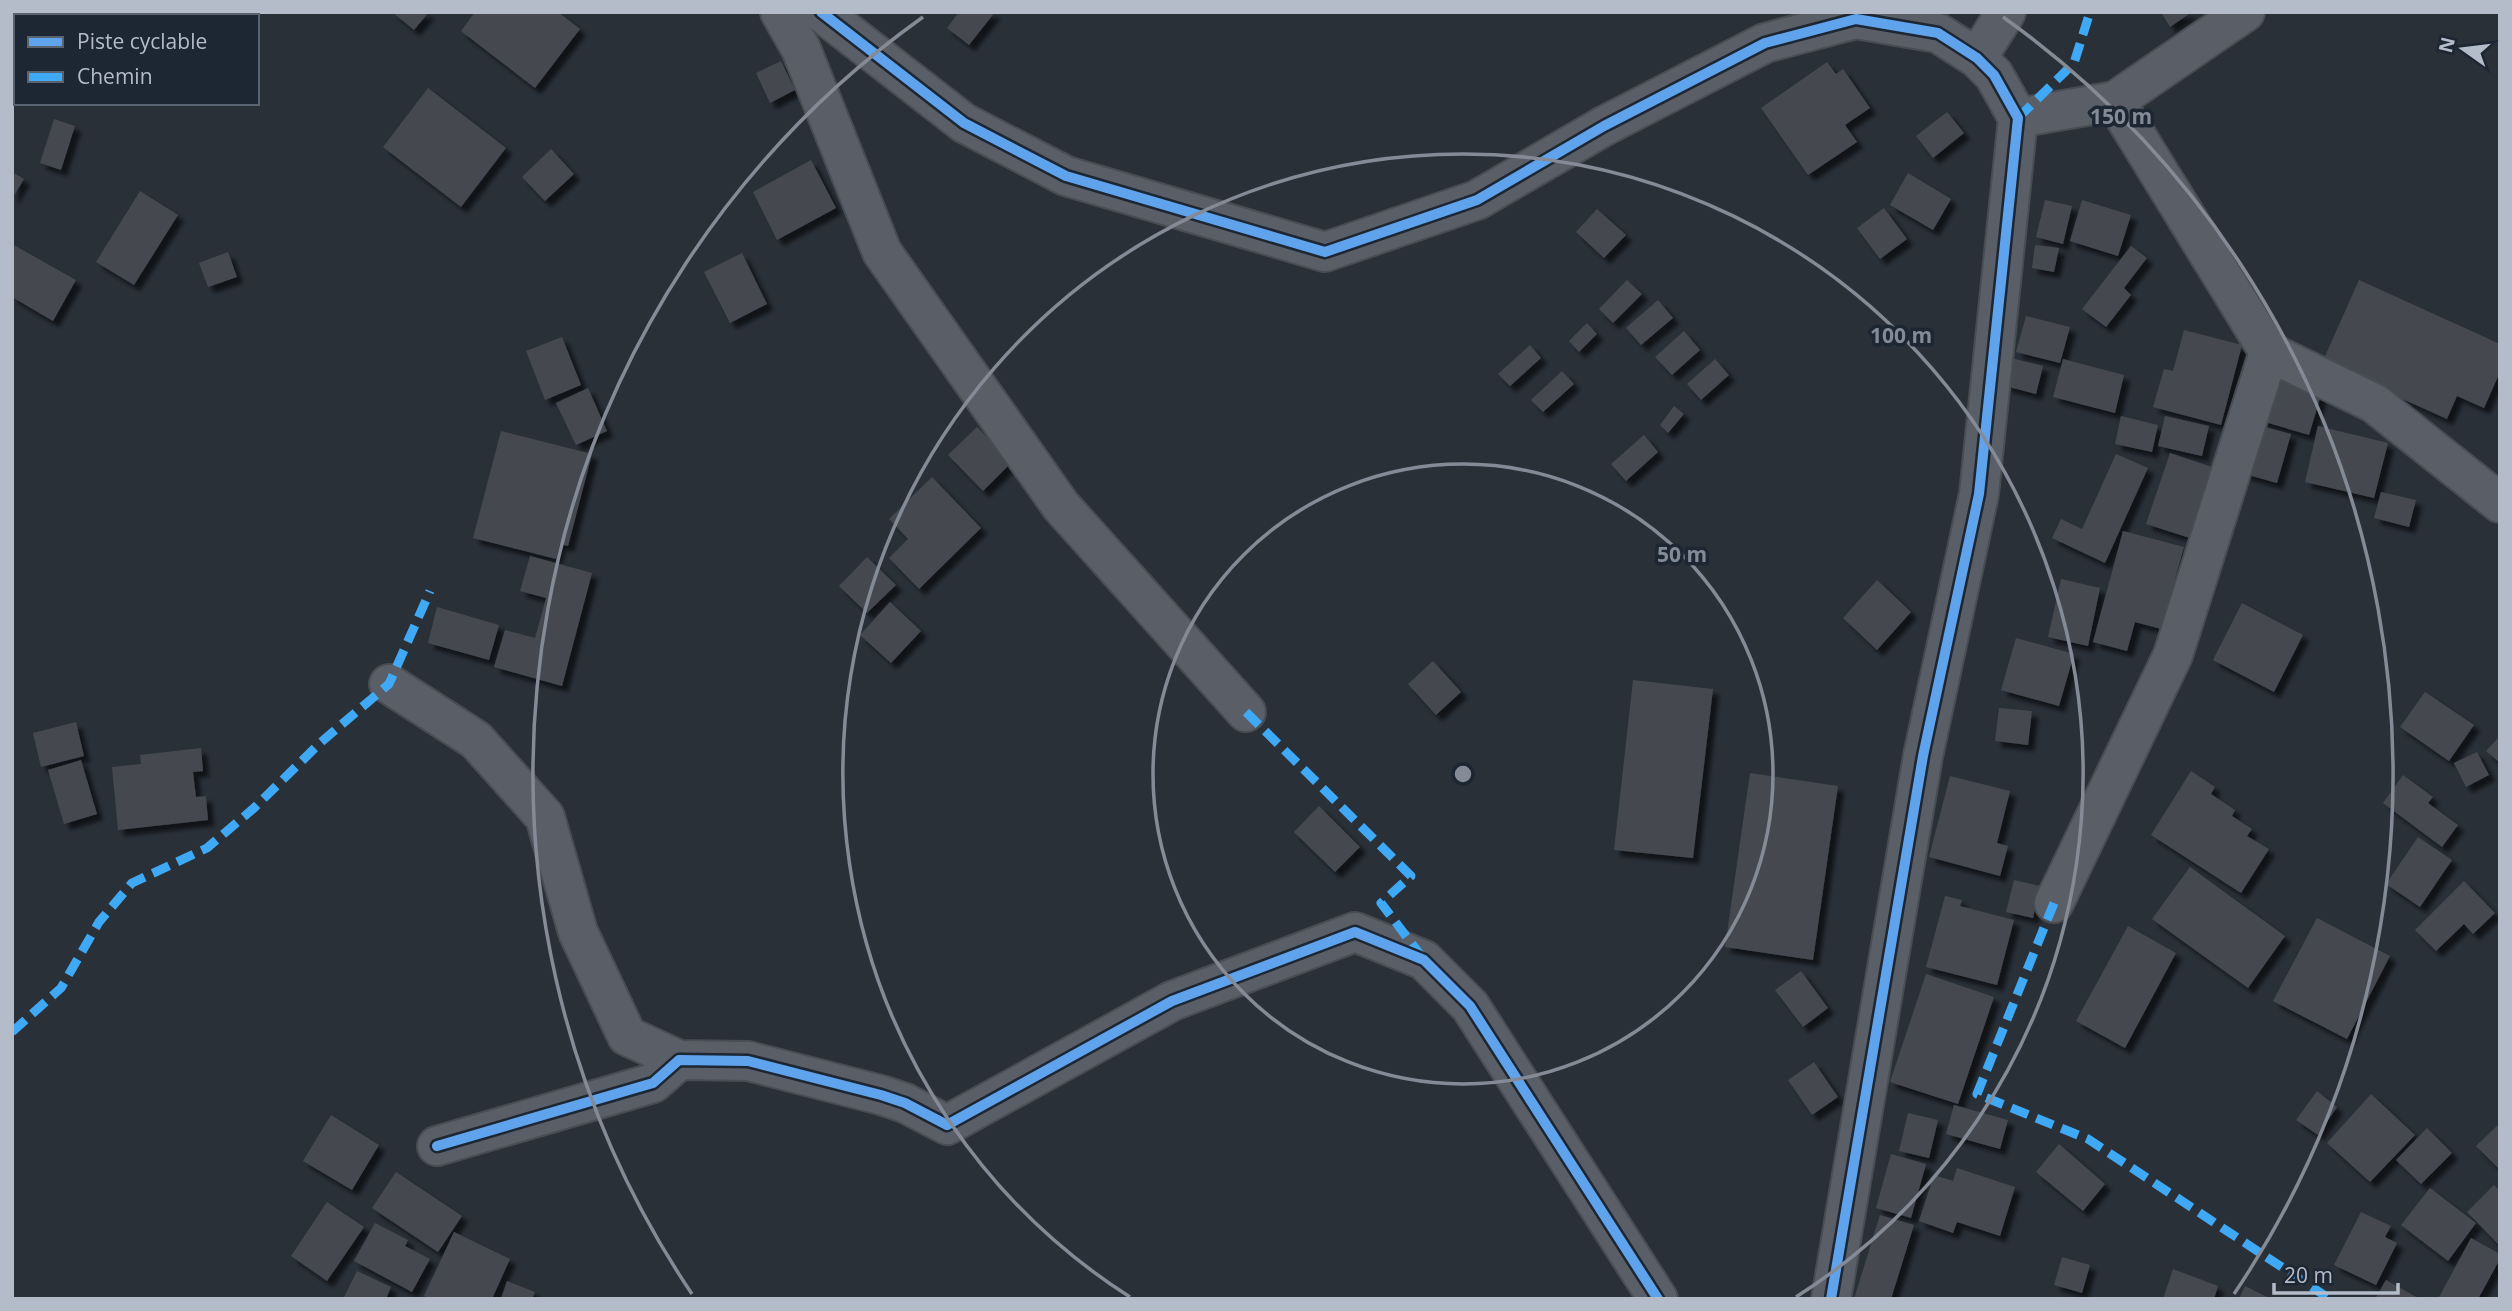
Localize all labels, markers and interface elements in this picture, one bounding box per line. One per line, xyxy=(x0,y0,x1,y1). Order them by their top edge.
legend xyxy=(14,14,259,105)
north arrow xyxy=(2428,14,2498,84)
text: Piste cyclable xyxy=(77,27,207,55)
text: N xyxy=(2432,34,2461,56)
text: Chemin xyxy=(77,62,153,90)
text: 150 m xyxy=(2090,102,2152,130)
text: 100 m xyxy=(1870,321,1932,349)
text: 50 m xyxy=(1657,540,1707,568)
centre of rings xyxy=(1451,762,1475,786)
scale bar xyxy=(2274,1252,2398,1296)
text: 20 m xyxy=(2284,1261,2333,1289)

